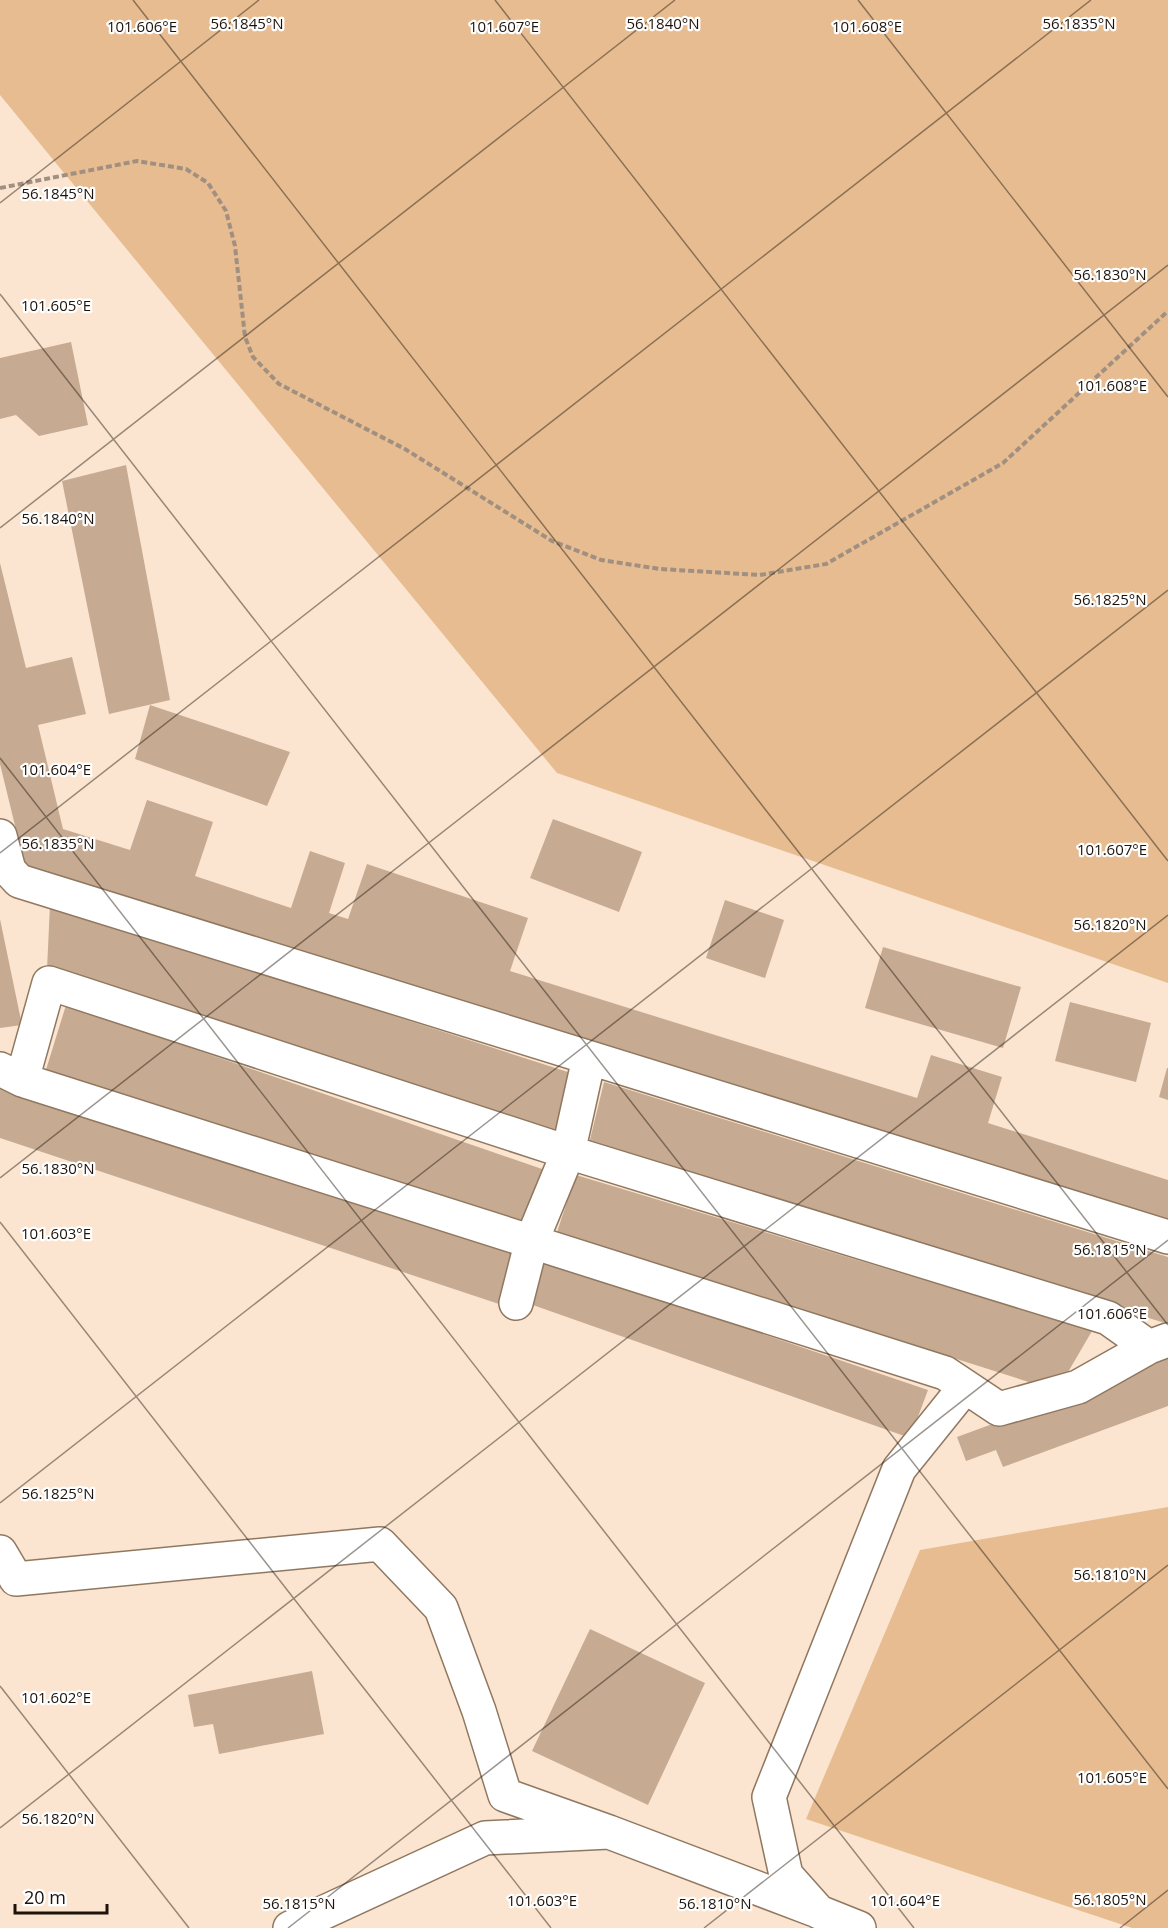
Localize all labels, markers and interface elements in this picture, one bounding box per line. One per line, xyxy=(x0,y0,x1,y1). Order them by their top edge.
text: 56.1845°N xyxy=(210,13,284,33)
text: 56.1840°N xyxy=(626,13,700,33)
text: 56.1835°N xyxy=(1042,13,1116,33)
text: 101.606°E xyxy=(107,16,177,36)
text: 101.607°E xyxy=(469,16,539,36)
text: 101.608°E xyxy=(832,16,902,36)
text: 56.1845°N xyxy=(21,183,95,203)
text: 56.1830°N xyxy=(1073,264,1147,284)
text: 101.605°E xyxy=(21,295,91,315)
text: 101.608°E xyxy=(1077,375,1147,395)
text: 56.1840°N xyxy=(21,508,95,528)
text: 56.1825°N xyxy=(1073,589,1147,609)
text: 101.604°E xyxy=(21,759,91,779)
text: 56.1835°N xyxy=(21,833,95,853)
text: 101.607°E xyxy=(1077,839,1147,859)
text: 56.1820°N xyxy=(1073,914,1147,934)
text: 56.1830°N xyxy=(21,1158,95,1178)
text: 101.603°E xyxy=(21,1223,91,1243)
text: 56.1815°N xyxy=(1073,1239,1147,1259)
text: 101.606°E xyxy=(1077,1303,1147,1323)
text: 56.1825°N xyxy=(21,1483,95,1503)
text: 56.1810°N xyxy=(1073,1564,1147,1584)
text: 101.602°E xyxy=(21,1687,91,1707)
text: 101.605°E xyxy=(1077,1767,1147,1787)
text: 56.1820°N xyxy=(21,1808,95,1828)
scale bar xyxy=(15,1877,106,1915)
text: 20 m xyxy=(24,1885,66,1909)
text: 56.1805°N xyxy=(1073,1889,1147,1909)
text: 101.603°E xyxy=(507,1890,577,1910)
text: 101.604°E xyxy=(870,1890,940,1910)
text: 56.1815°N xyxy=(262,1893,336,1913)
text: 56.1810°N xyxy=(678,1893,752,1913)

